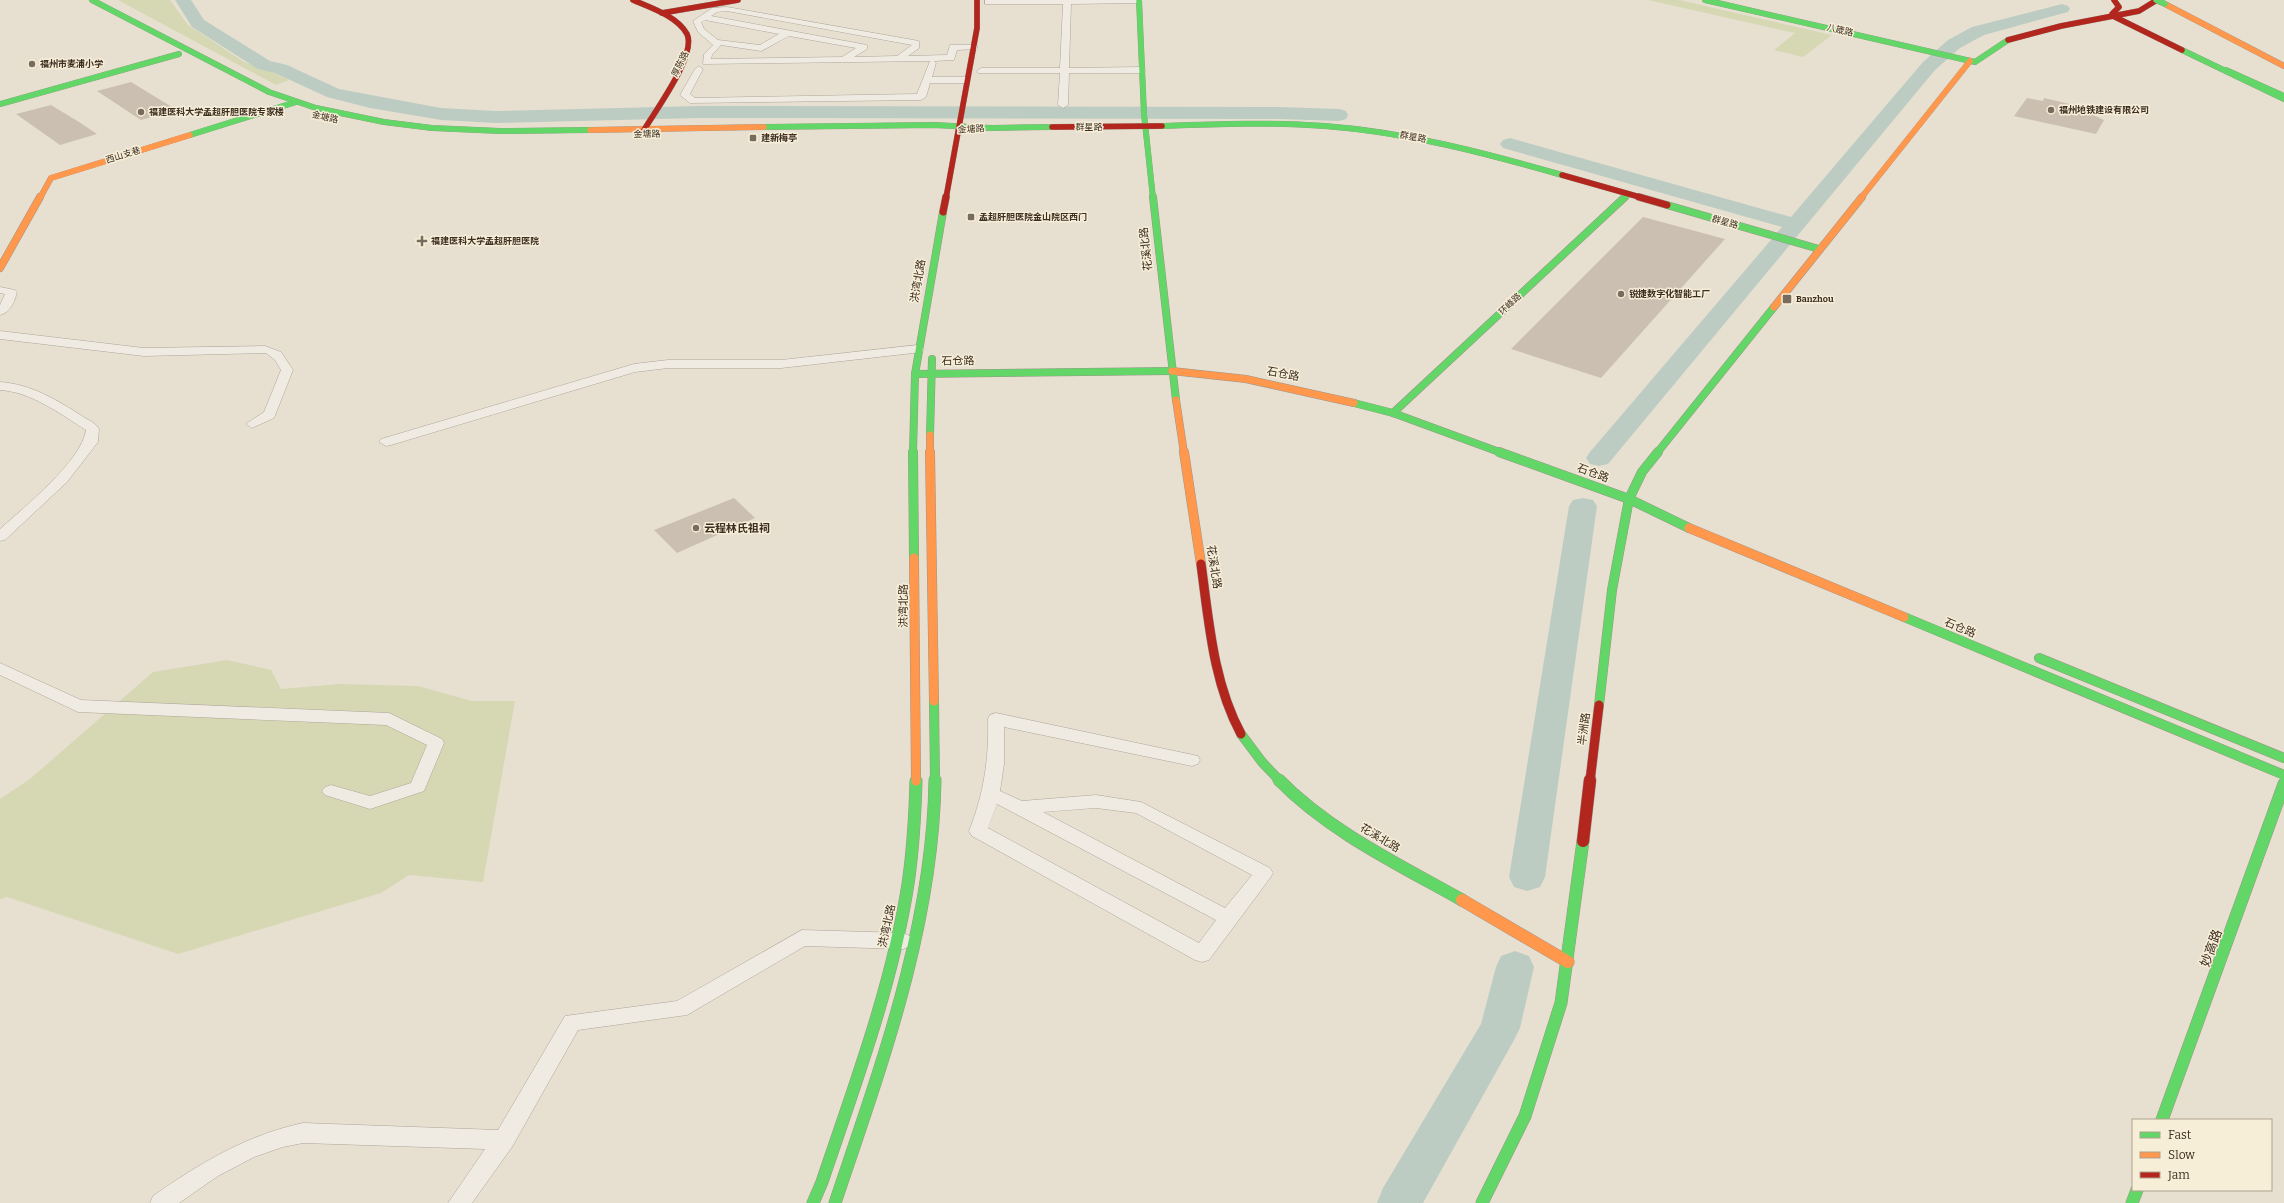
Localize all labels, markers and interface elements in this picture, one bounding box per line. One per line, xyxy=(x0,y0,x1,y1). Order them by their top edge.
street label: 八箴路 xyxy=(1826,22,1854,38)
street label: 厚陈路 xyxy=(670,50,690,78)
place label: 福州市麦浦小学 xyxy=(40,58,103,69)
marker: 福州市麦浦小学 xyxy=(27,59,37,69)
place label: 福州地铁建设有限公司 xyxy=(2059,104,2149,115)
marker: 福州地铁建设有限公司 xyxy=(2046,105,2056,115)
marker: 福建医科大学孟超肝胆医院专家楼 xyxy=(136,107,146,117)
place label: 福建医科大学孟超肝胆医院专家楼 xyxy=(149,107,284,117)
street label: 金塘路 xyxy=(311,108,340,125)
street label: 金塘路 xyxy=(957,122,985,135)
street label: 群星路 xyxy=(1075,122,1103,132)
street label: 金塘路 xyxy=(633,128,661,139)
street label: 群星路 xyxy=(1399,130,1427,144)
marker: 建新梅亭 xyxy=(748,133,758,143)
place label: 建新梅亭 xyxy=(761,133,797,143)
street label: 西山支巷 xyxy=(104,145,142,165)
marker: 孟超肝胆医院金山院区西门 xyxy=(966,212,976,222)
place label: 孟超肝胆医院金山院区西门 xyxy=(979,212,1087,222)
street label: 群星路 xyxy=(1711,213,1739,231)
street label: 花溪北路 xyxy=(1137,226,1155,272)
marker: 福建医科大学孟超肝胆医院 xyxy=(416,235,428,247)
place label: 福建医科大学孟超肝胆医院 xyxy=(431,236,539,246)
street label: 洪湾北路 xyxy=(908,258,928,304)
place label: 锐捷数字化智能工厂 xyxy=(1629,288,1710,299)
marker: 锐捷数字化智能工厂 xyxy=(1616,289,1626,299)
street label: 环峰路 xyxy=(1496,290,1523,317)
marker: Banzhou xyxy=(1781,293,1793,305)
place label: Banzhou xyxy=(1796,294,1834,304)
street label: 石仓路 xyxy=(941,354,975,368)
street label: 石仓路 xyxy=(1266,365,1300,383)
street label: 石仓路 xyxy=(1575,461,1611,485)
place label: 云程林氏祖祠 xyxy=(704,522,770,535)
marker: 云程林氏祖祠 xyxy=(691,523,701,533)
street label: 花溪北路 xyxy=(1204,544,1224,590)
street label: 洪湾北路 xyxy=(897,584,910,628)
street label: 石仓路 xyxy=(1942,616,1978,640)
street label: 半洲路 xyxy=(1576,712,1592,746)
street label: 花溪北路 xyxy=(1358,821,1402,855)
street label: 洪湾北路 xyxy=(876,903,898,949)
street label: 妙高路 xyxy=(2197,927,2225,969)
legend xyxy=(2132,1119,2272,1191)
text: Fast xyxy=(2168,1128,2192,1142)
text: Slow xyxy=(2168,1148,2195,1162)
text: Jam xyxy=(2167,1168,2190,1182)

